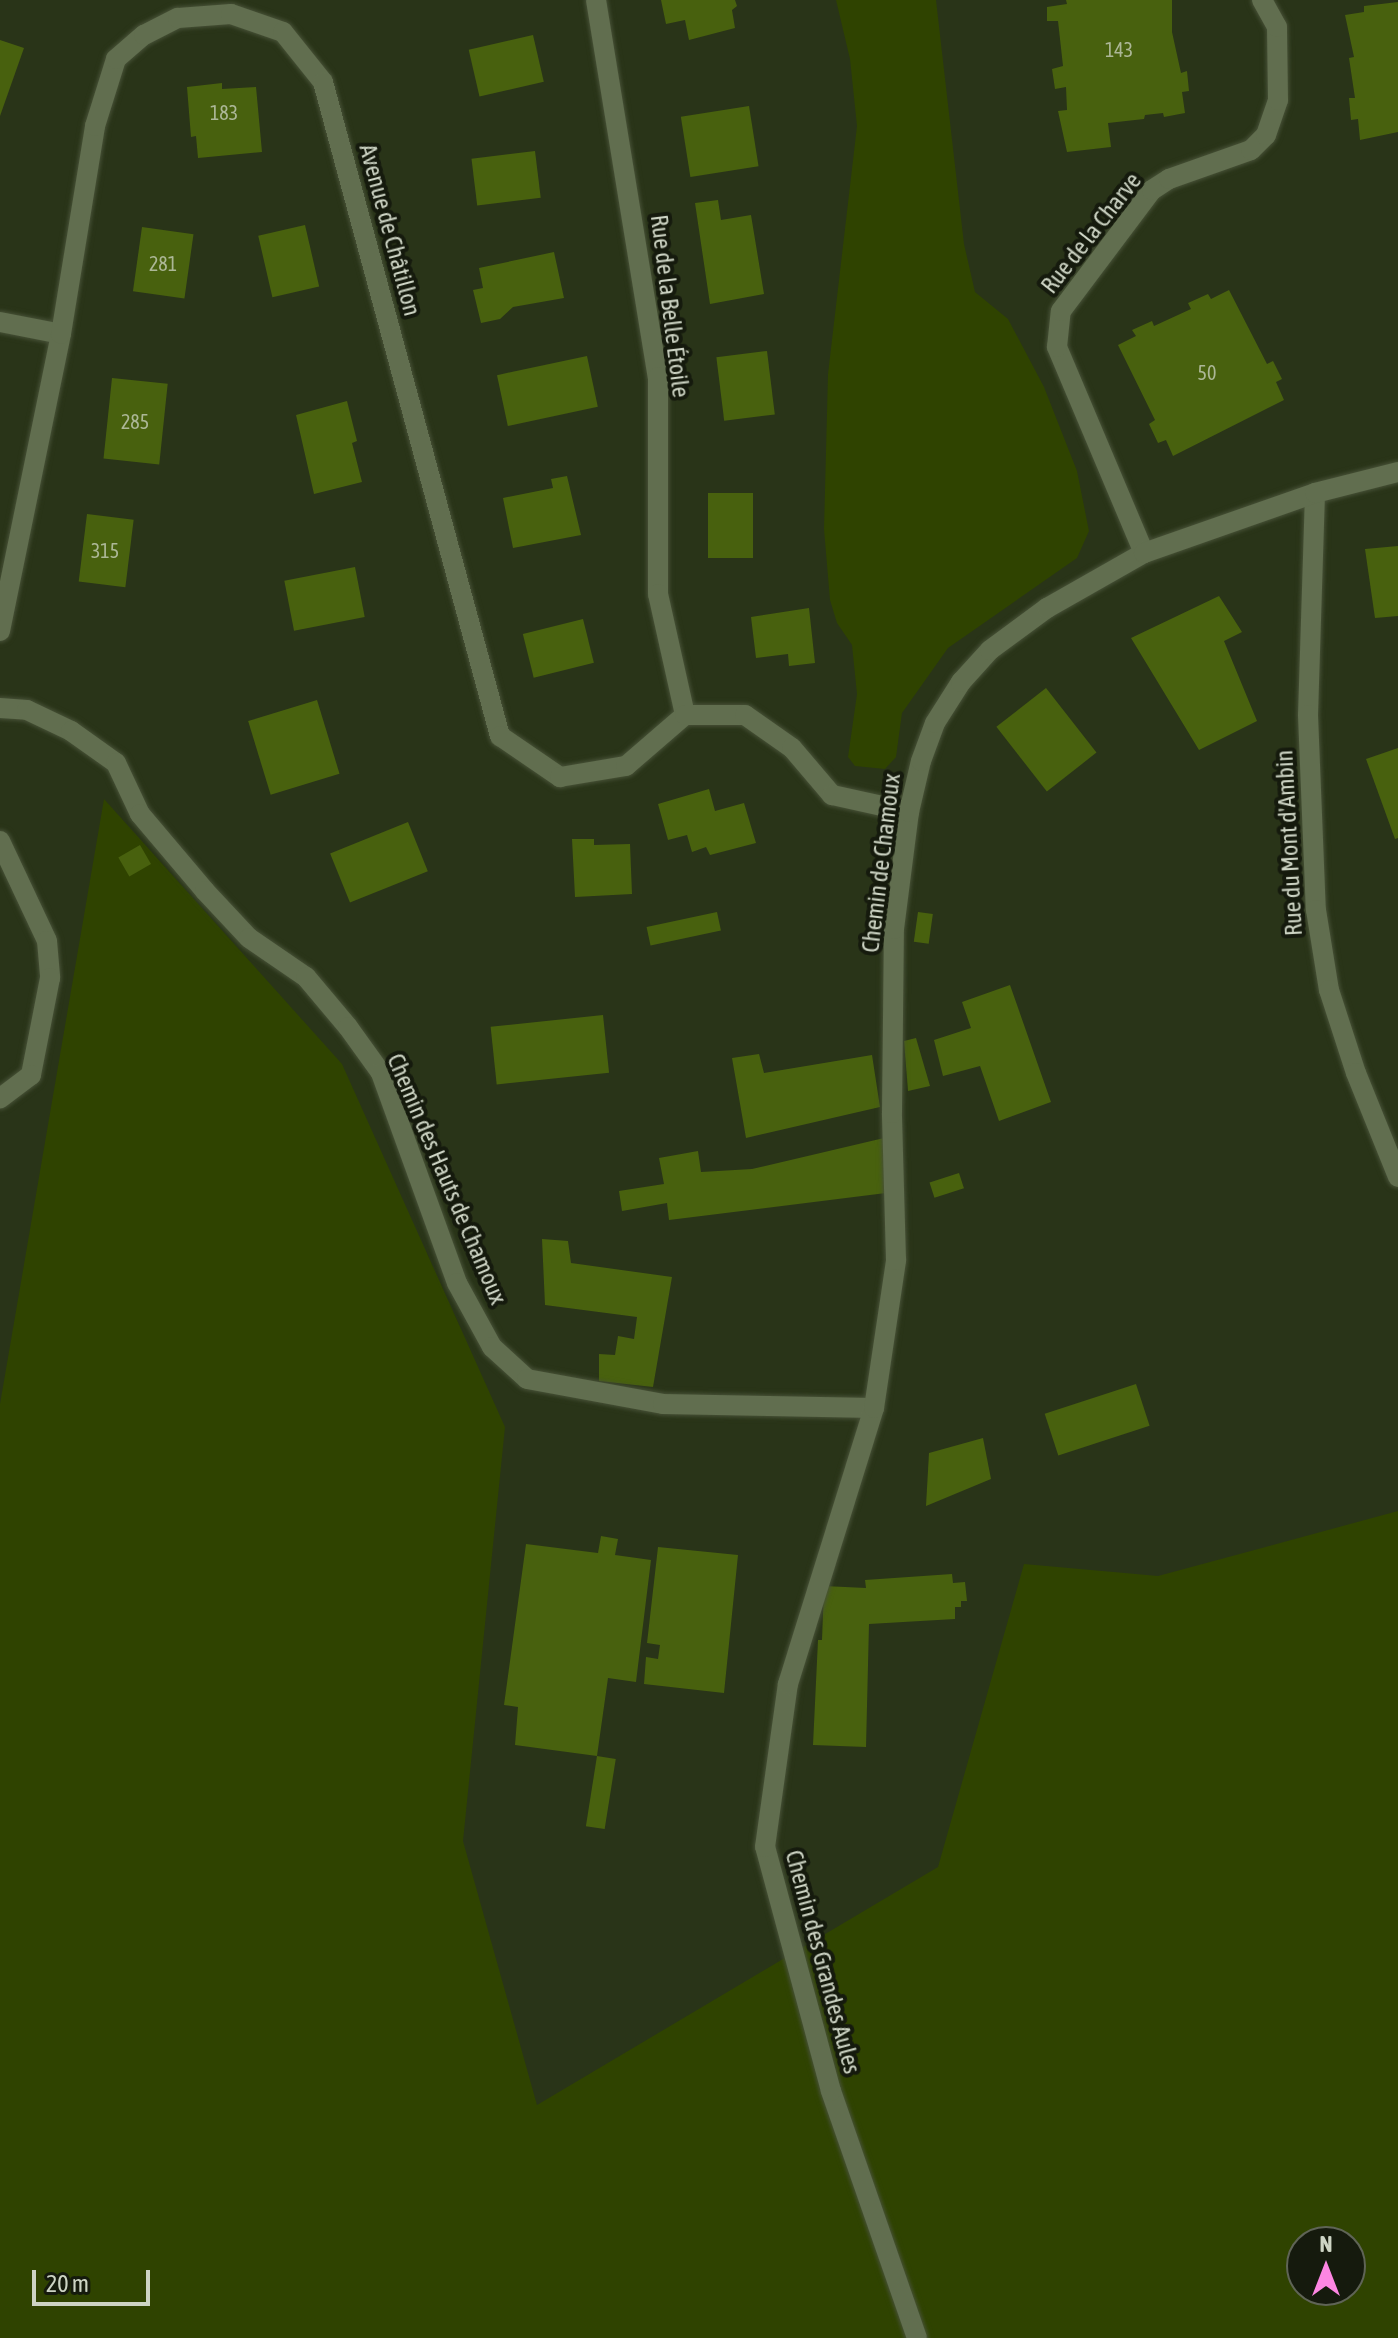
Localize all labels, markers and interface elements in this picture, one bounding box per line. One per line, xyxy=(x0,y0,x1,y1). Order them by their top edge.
house number: 143 xyxy=(1105,37,1133,61)
house number: 183 xyxy=(210,100,238,124)
street label: Avenue de Châtillon xyxy=(353,141,427,319)
street label: Rue de la Charve xyxy=(1035,167,1147,299)
street label: Rue de la Belle Étoile xyxy=(645,213,695,399)
house number: 281 xyxy=(149,251,177,275)
house number: 50 xyxy=(1198,360,1216,384)
house number: 285 xyxy=(121,409,149,433)
house number: 315 xyxy=(91,538,119,562)
street label: Rue du Mont d'Ambin xyxy=(1270,749,1308,937)
street label: Chemin de Chamoux xyxy=(856,772,906,954)
street label: Chemin des Hauts de Chamoux xyxy=(381,1049,513,1309)
street label: Chemin des Grandes Aules xyxy=(779,1847,867,2077)
north arrow xyxy=(1286,2226,1366,2306)
text: N xyxy=(1320,2231,1332,2257)
scale bar xyxy=(36,2254,154,2304)
text: 20 m xyxy=(46,2270,89,2297)

